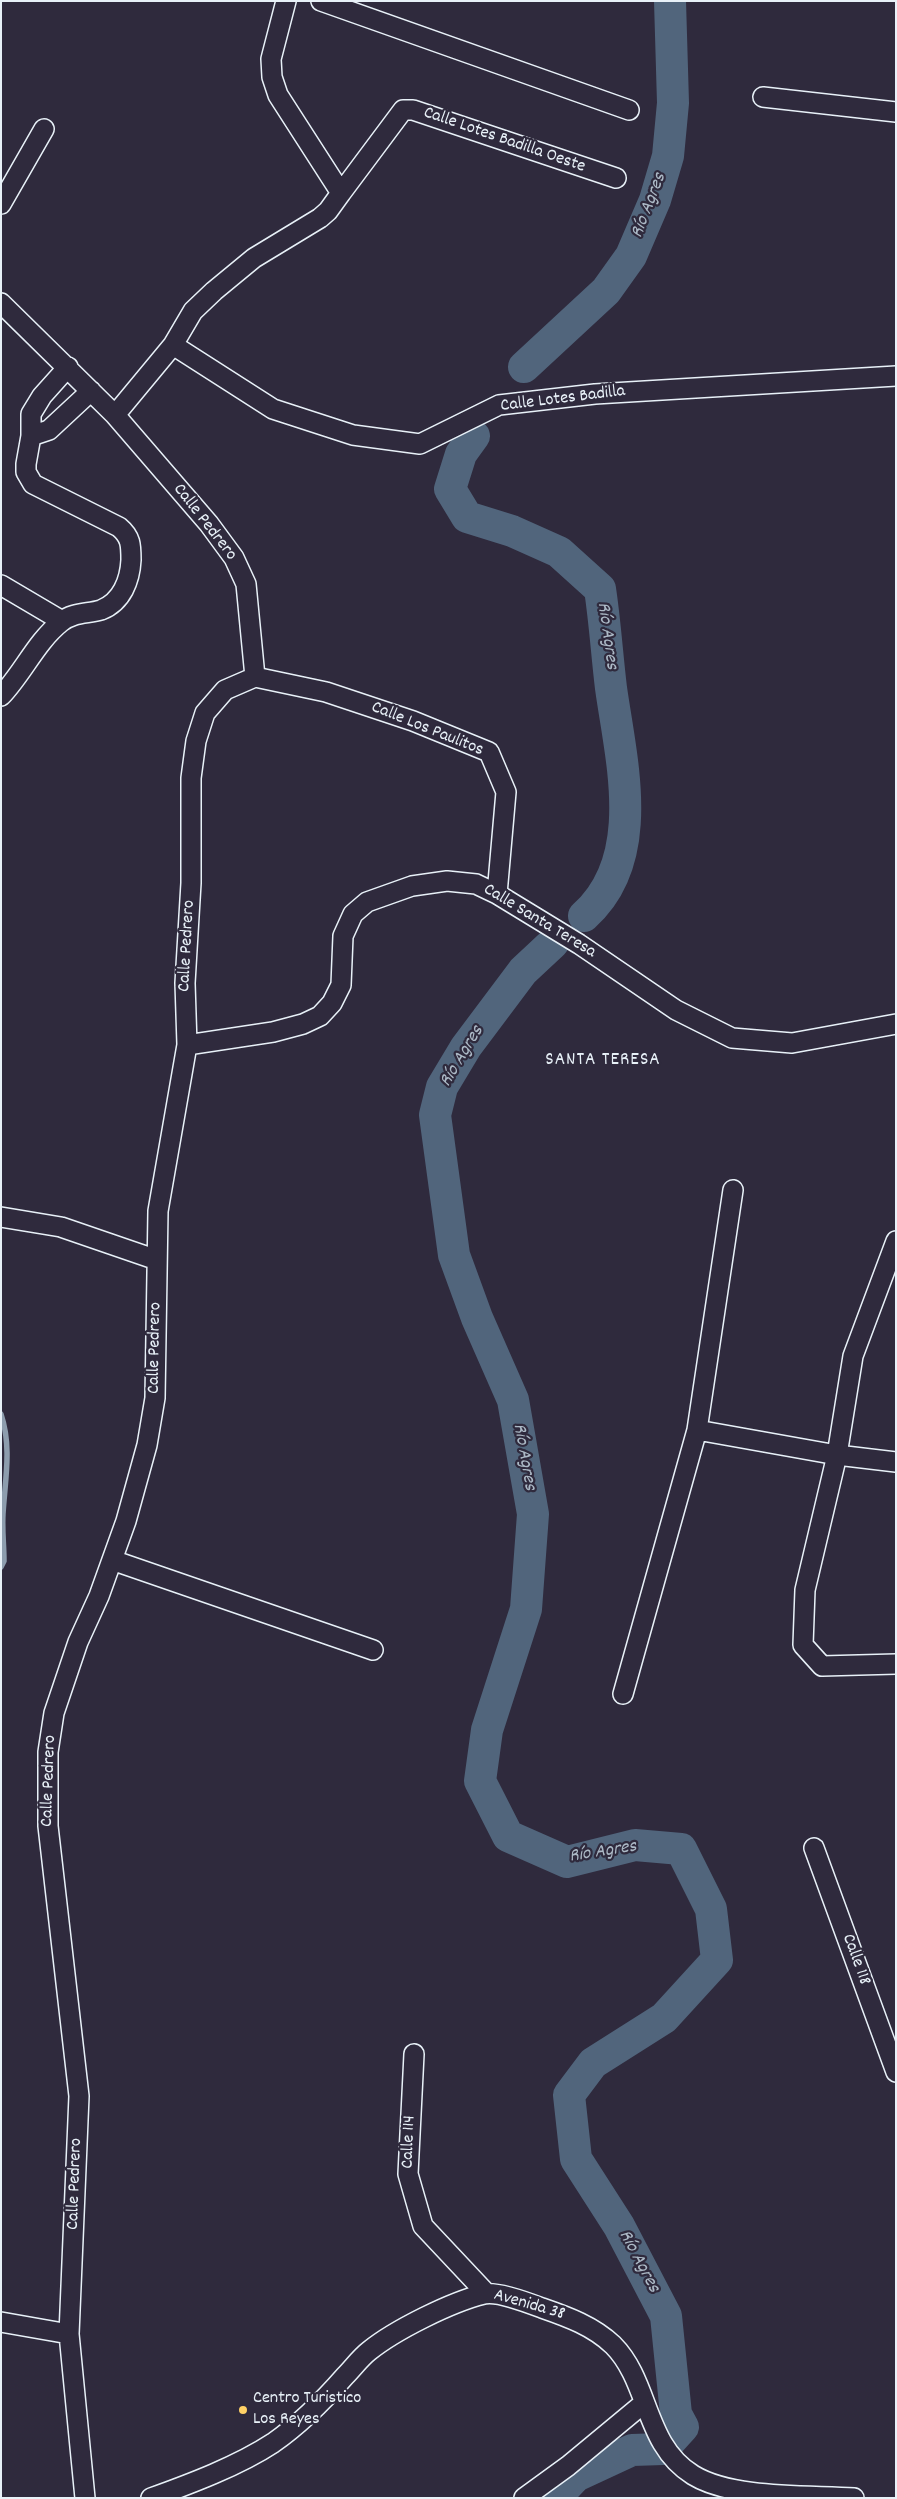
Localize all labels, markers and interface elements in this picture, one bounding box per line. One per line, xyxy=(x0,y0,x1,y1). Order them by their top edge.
street label: Calle Lotes Badilla Oeste xyxy=(420,103,588,179)
water label: Río Agres xyxy=(627,170,673,242)
street label: Calle Lotes Badilla xyxy=(500,382,626,418)
street label: Calle Pedrero xyxy=(167,480,241,566)
water label: Río Agres xyxy=(590,601,622,671)
street label: Calle Los Paulitos xyxy=(368,698,486,762)
street label: Calle Santa Teresa xyxy=(479,880,599,964)
street label: Calle Pedrero xyxy=(175,900,201,992)
water label: Río Agres xyxy=(436,1022,490,1092)
district label: SANTA TERESA xyxy=(544,1050,662,1072)
street label: Calle Pedrero xyxy=(144,1302,168,1394)
water label: Río Agres xyxy=(506,1422,540,1492)
street label: Calle Pedrero xyxy=(38,1735,62,1827)
water label: Río Agres xyxy=(568,1836,638,1870)
street label: Calle 118 xyxy=(836,1931,874,1989)
street label: Calle 114 xyxy=(398,2115,422,2169)
street label: Calle Pedrero xyxy=(64,2138,88,2230)
water label: Río Agres xyxy=(612,2227,664,2297)
street label: Avenida 38 xyxy=(491,2286,567,2326)
place label: Centro Turistico Los Reyes xyxy=(253,2389,361,2432)
marker: Centro Turistico Los Reyes xyxy=(237,2404,249,2416)

